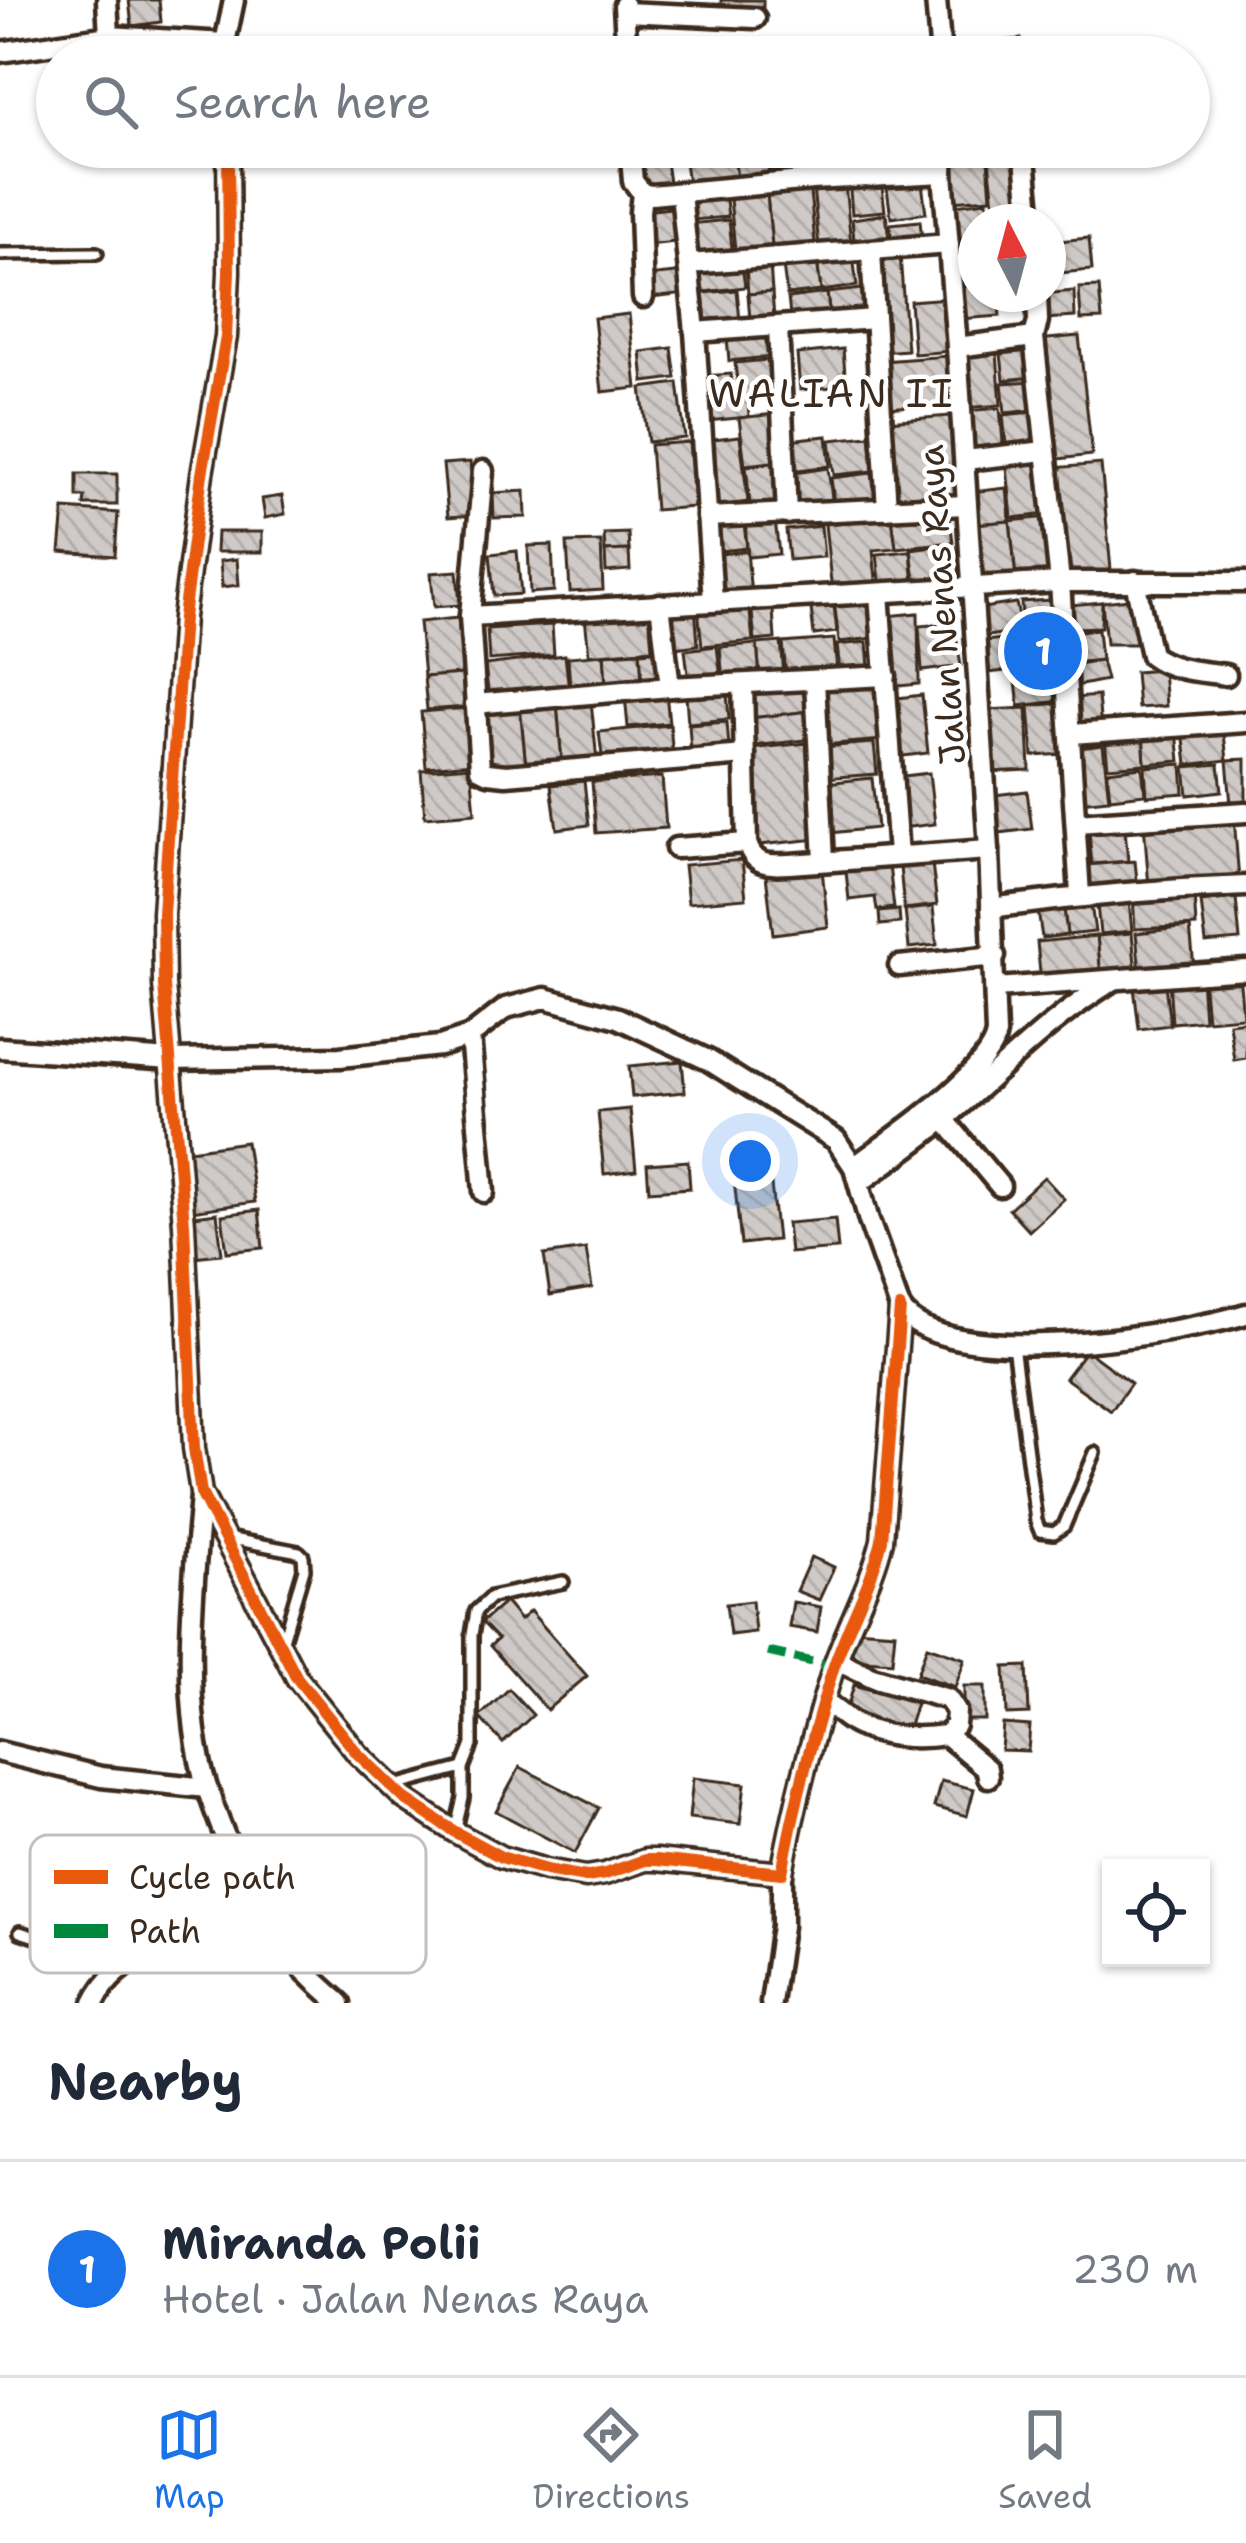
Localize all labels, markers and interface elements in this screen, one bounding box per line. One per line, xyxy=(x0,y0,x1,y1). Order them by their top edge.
search box xyxy=(36,36,1210,168)
icon: search xyxy=(78,69,144,135)
text: Search here xyxy=(174,72,431,132)
north arrow xyxy=(958,204,1066,312)
district label: WALIAN II xyxy=(708,367,956,419)
street label: Jalan Nenas Raya xyxy=(906,443,977,767)
pin: 1 xyxy=(1004,606,1082,696)
your location xyxy=(720,1131,780,1191)
legend xyxy=(30,1835,426,1973)
text: Cycle path xyxy=(129,1855,296,1900)
map controls xyxy=(1102,1859,1210,1967)
button: locate xyxy=(1102,1859,1210,1967)
text: Path xyxy=(129,1909,201,1954)
text: Nearby xyxy=(48,2047,243,2115)
text: Miranda Polii xyxy=(162,2213,481,2273)
text: 1 xyxy=(78,2243,96,2295)
text: 230 m xyxy=(1072,2243,1198,2295)
text: Hotel · Jalan Nenas Raya xyxy=(162,2273,648,2325)
tab: Map xyxy=(154,2402,225,2519)
tab: Directions xyxy=(533,2402,690,2519)
tab: Saved xyxy=(998,2402,1092,2519)

